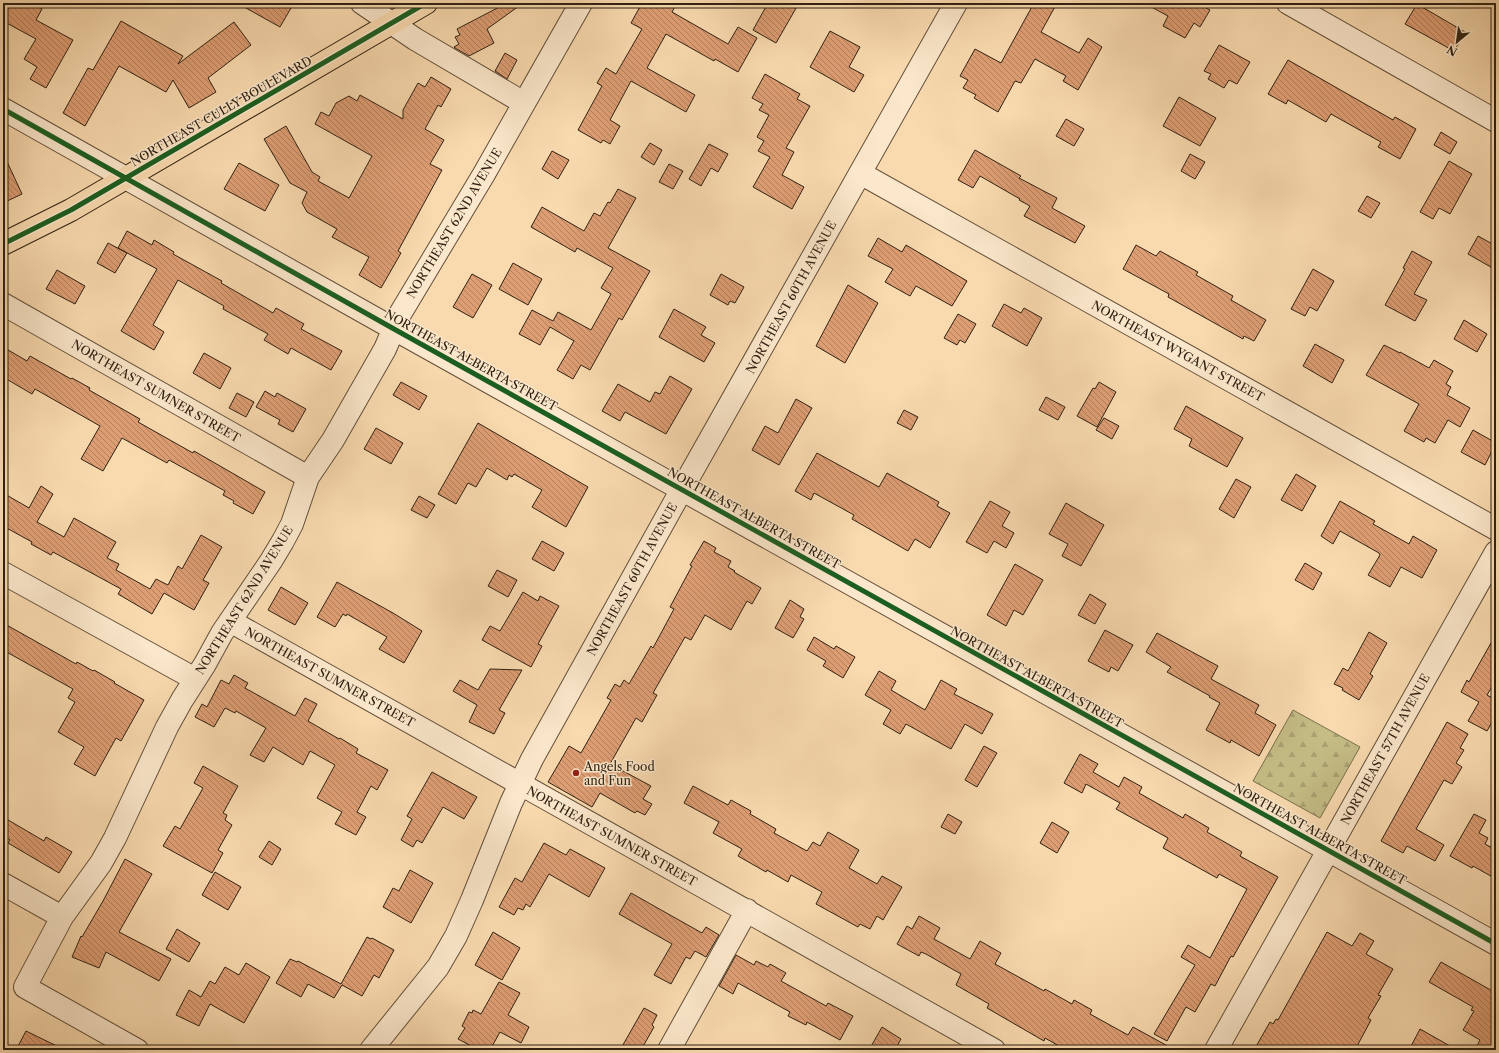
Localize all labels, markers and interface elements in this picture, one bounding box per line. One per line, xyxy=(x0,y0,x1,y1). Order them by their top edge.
north arrow xyxy=(1437,22,1477,62)
text: N xyxy=(1444,42,1460,59)
street label: NORTHEAST CULLY BOULEVARD xyxy=(128,53,315,169)
street label: NORTHEAST 62ND AVENUE xyxy=(403,145,505,301)
street label: NORTHEAST 60TH AVENUE xyxy=(743,218,839,376)
street label: NORTHEAST WYGANT STREET xyxy=(1089,297,1267,405)
street label: NORTHEAST ALBERTA STREET xyxy=(382,306,560,414)
street label: NORTHEAST SUMNER STREET xyxy=(69,336,243,446)
street label: NORTHEAST ALBERTA STREET xyxy=(665,464,843,572)
street label: NORTHEAST 60TH AVENUE xyxy=(584,500,680,658)
street label: NORTHEAST 62ND AVENUE xyxy=(192,523,296,677)
street label: NORTHEAST ALBERTA STREET xyxy=(948,623,1126,731)
street label: NORTHEAST SUMNER STREET xyxy=(242,624,418,730)
street label: NORTHEAST 57TH AVENUE xyxy=(1337,671,1433,827)
place label: Angels Food and Fun xyxy=(583,759,655,788)
marker: Angels Food and Fun xyxy=(571,768,581,778)
street label: NORTHEAST ALBERTA STREET xyxy=(1231,780,1409,888)
street label: NORTHEAST SUMNER STREET xyxy=(524,783,700,889)

